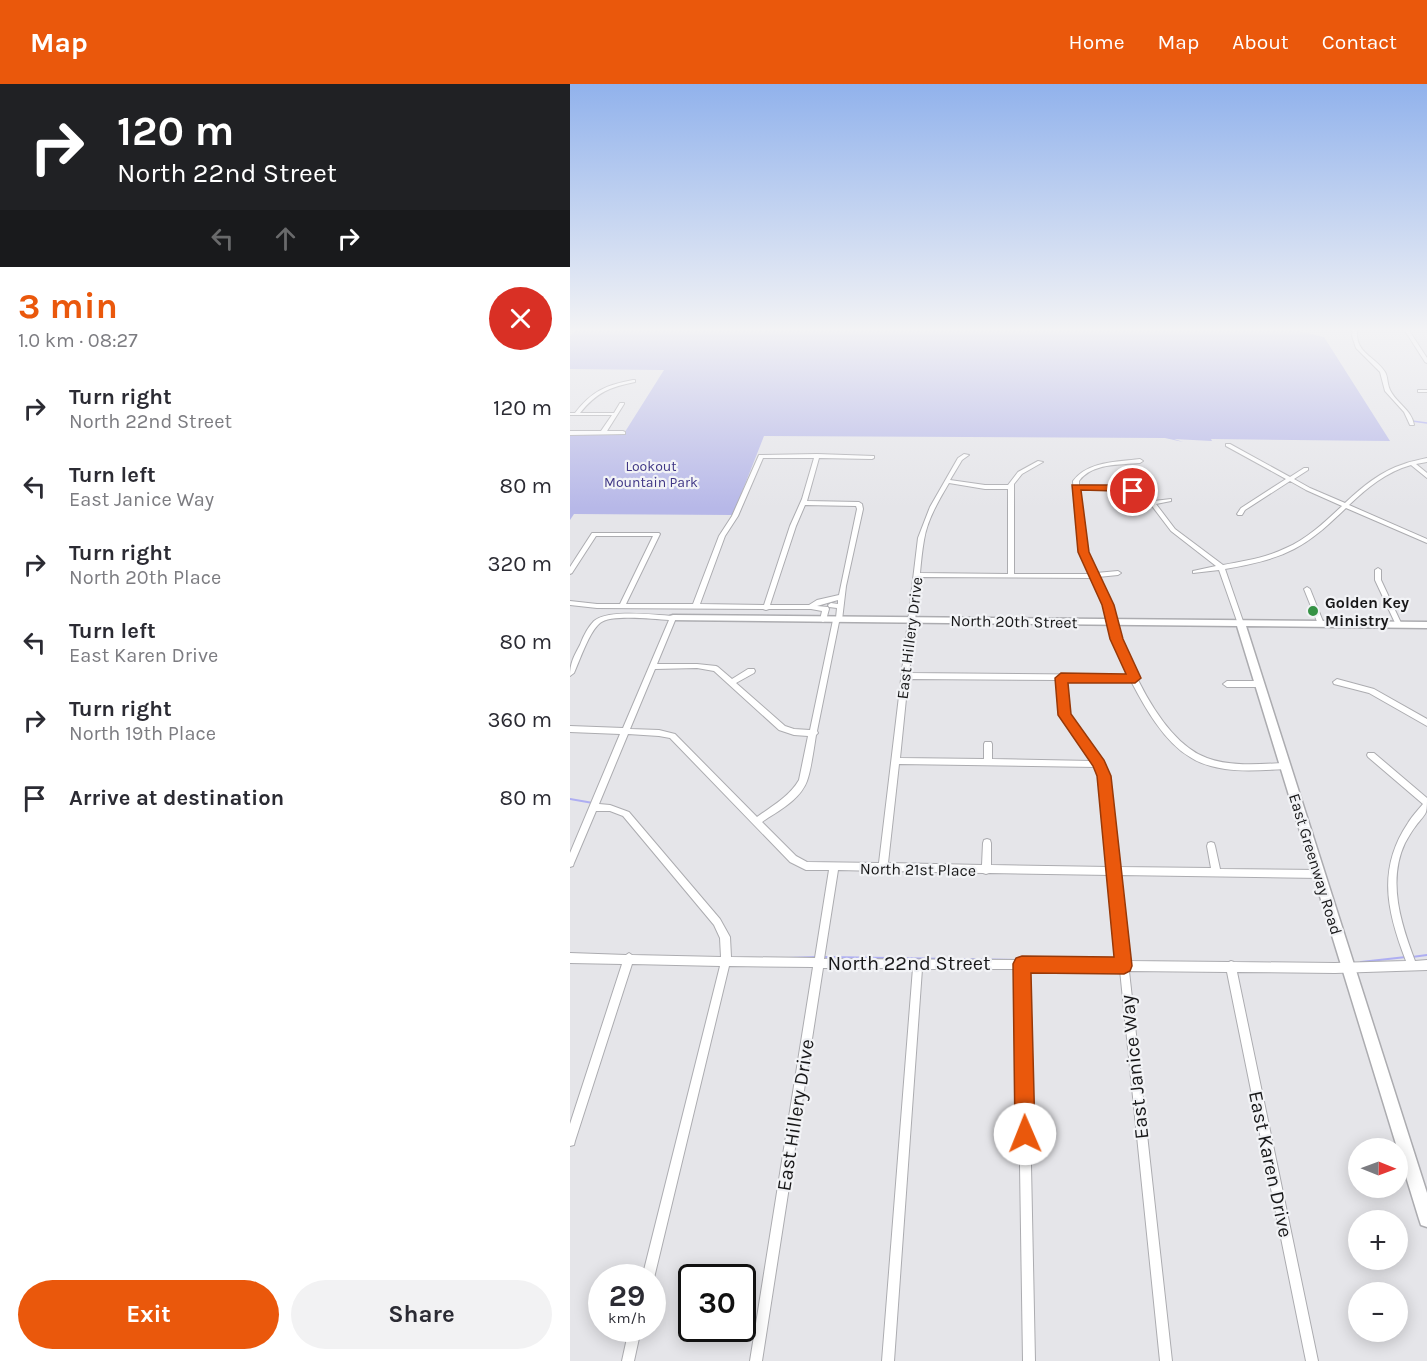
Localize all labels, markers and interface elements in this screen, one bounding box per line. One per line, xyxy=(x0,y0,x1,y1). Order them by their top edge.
text: Map xyxy=(30,26,88,59)
text: Home xyxy=(1069,30,1125,54)
text: Map xyxy=(1158,30,1199,54)
text: About xyxy=(1232,30,1289,54)
text: Contact xyxy=(1322,30,1397,54)
text: 120 m xyxy=(117,106,234,156)
icon: right xyxy=(18,108,96,186)
text: North 22nd Street xyxy=(117,157,337,189)
icon: left xyxy=(206,222,239,255)
icon: ahead xyxy=(269,222,302,255)
icon: right xyxy=(332,222,365,255)
text: 3 min xyxy=(18,285,118,327)
button: close xyxy=(489,287,552,350)
text: 1.0 km · 08:27 xyxy=(18,329,138,352)
text: Turn right xyxy=(69,384,172,410)
icon: right xyxy=(18,392,51,425)
text: 120 m xyxy=(493,395,552,421)
text: North 22nd Street xyxy=(69,410,232,433)
park label: Lookout Mountain Park xyxy=(604,458,698,491)
text: Turn left xyxy=(69,462,156,488)
pin xyxy=(1107,465,1158,516)
icon: left xyxy=(18,470,51,503)
text: 80 m xyxy=(500,473,552,499)
icon: arrive xyxy=(1116,474,1149,507)
text: East Janice Way xyxy=(69,488,214,511)
text: Turn right xyxy=(69,540,172,566)
icon: right xyxy=(18,548,51,581)
text: 320 m xyxy=(487,551,552,577)
text: North 20th Place xyxy=(69,566,221,589)
street label: East Hillery Drive xyxy=(893,576,926,700)
place label: Golden Key Ministry xyxy=(1325,593,1409,630)
marker: Golden Key Ministry xyxy=(1306,604,1320,618)
street label: North 20th Street xyxy=(950,611,1078,632)
text: Turn left xyxy=(69,618,156,644)
icon: left xyxy=(18,626,51,659)
text: 80 m xyxy=(500,629,552,655)
text: East Karen Drive xyxy=(69,644,218,667)
text: Turn right xyxy=(69,696,172,722)
icon: right xyxy=(18,704,51,737)
text: 360 m xyxy=(488,707,552,733)
text: North 19th Place xyxy=(69,722,216,745)
icon: arrive xyxy=(18,782,51,815)
text: Arrive at destination xyxy=(69,785,284,811)
text: 80 m xyxy=(500,785,552,811)
street label: East Greenway Road xyxy=(1285,791,1346,937)
street label: North 21st Place xyxy=(860,859,976,880)
street label: North 22nd Street xyxy=(828,952,991,975)
street label: East Janice Way xyxy=(1115,994,1154,1140)
street label: East Hillery Drive xyxy=(772,1037,819,1193)
street label: East Karen Drive xyxy=(1244,1089,1297,1239)
position arrow xyxy=(993,1102,1057,1166)
north arrow xyxy=(1348,1138,1408,1198)
map controls xyxy=(1348,1138,1408,1342)
button: + xyxy=(1348,1210,1408,1270)
speed limit sign: 30 xyxy=(678,1264,756,1342)
text: 29 xyxy=(609,1278,645,1314)
button: Exit xyxy=(18,1280,279,1349)
button: Share xyxy=(291,1280,552,1349)
button: − xyxy=(1348,1282,1408,1342)
text: km/h xyxy=(608,1309,646,1327)

